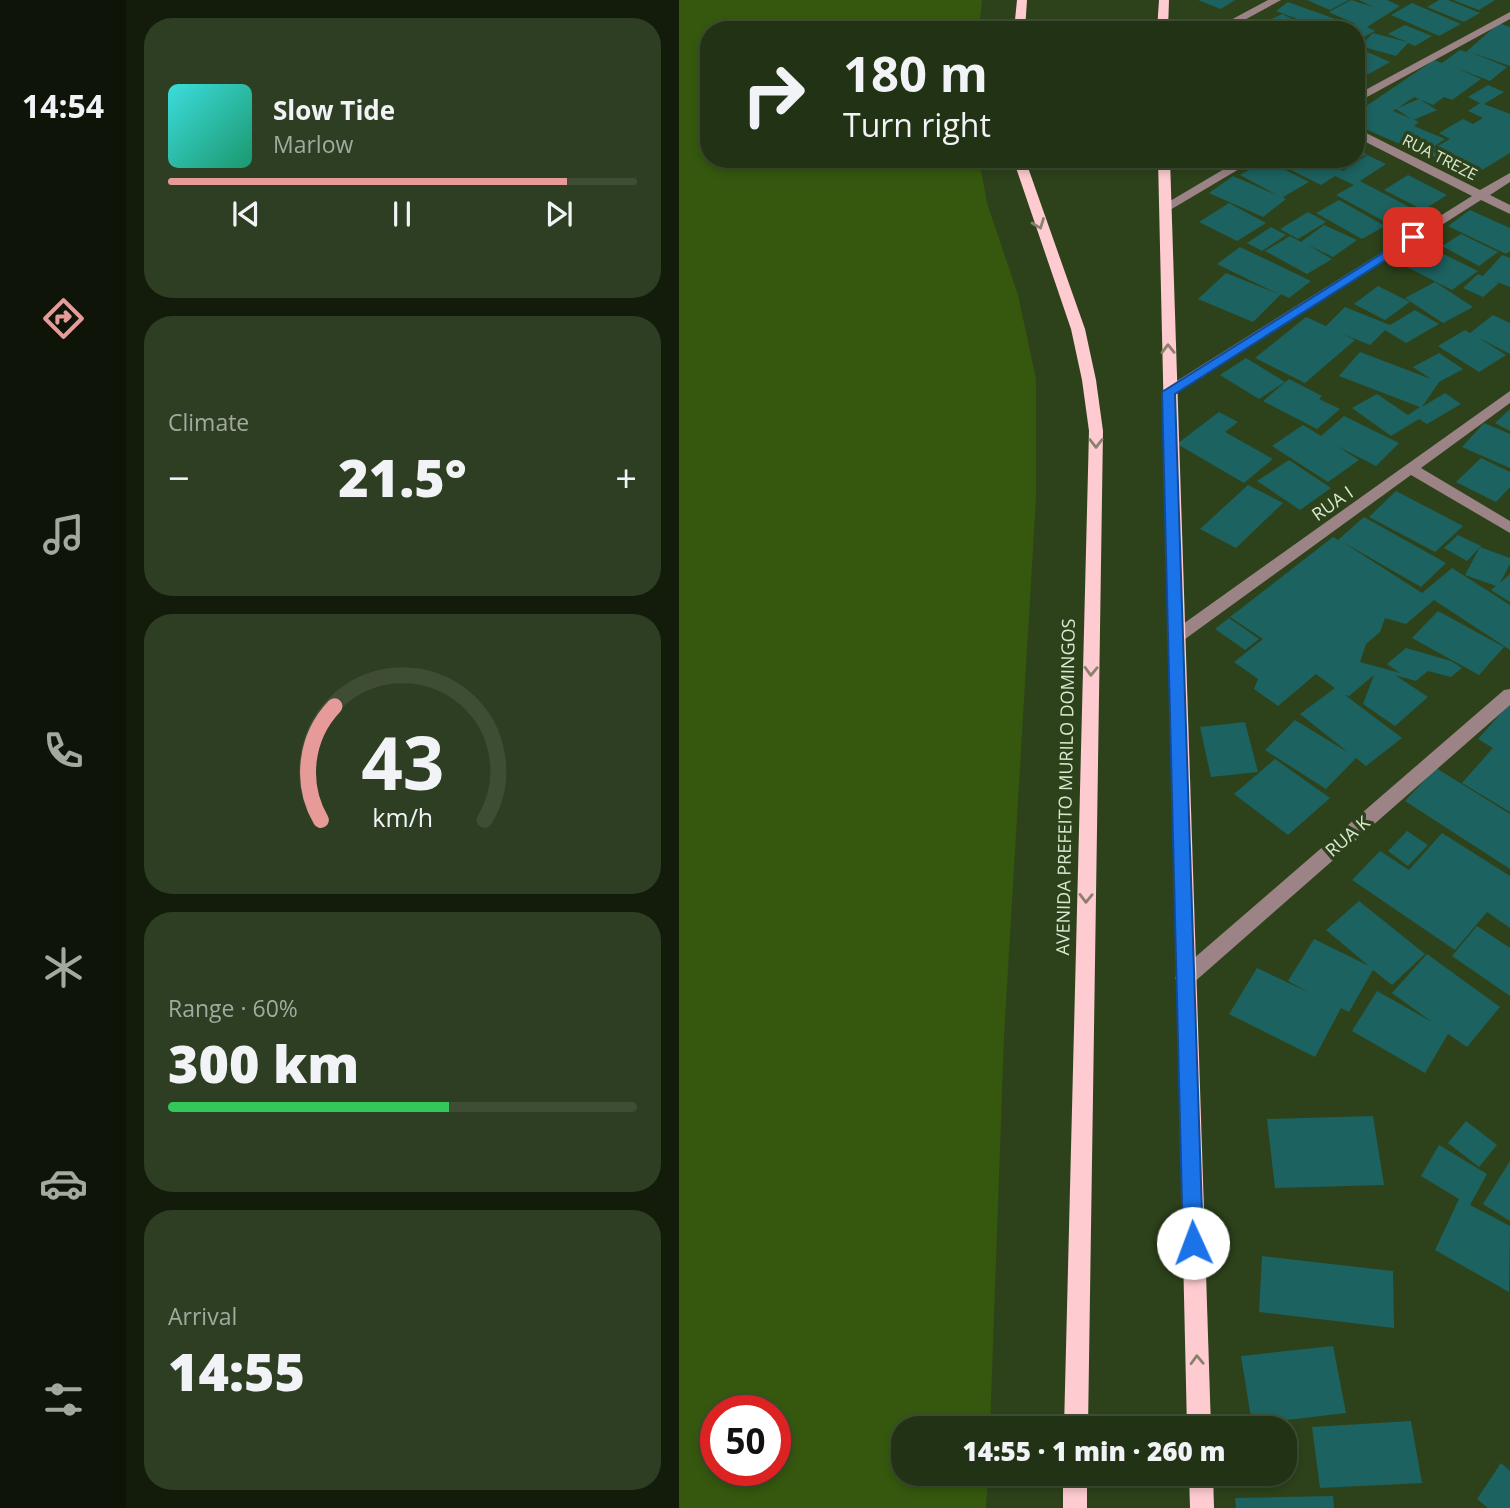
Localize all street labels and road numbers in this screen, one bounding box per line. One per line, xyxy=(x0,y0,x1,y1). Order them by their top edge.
street label: RUA TREZE xyxy=(1399,129,1481,185)
street label: RUA I xyxy=(1307,480,1357,526)
street label: AVENIDA PREFEITO MURILO DOMINGOS xyxy=(1050,618,1080,956)
street label: RUA K xyxy=(1320,809,1375,862)

